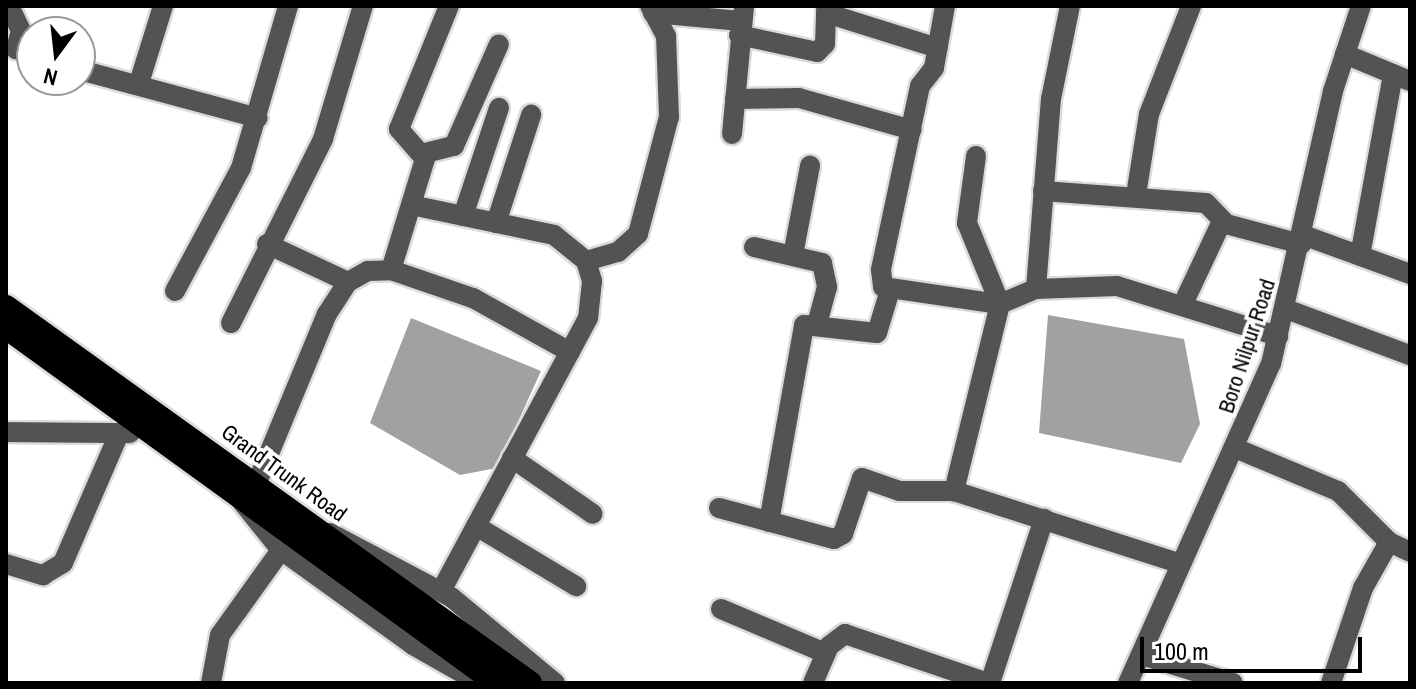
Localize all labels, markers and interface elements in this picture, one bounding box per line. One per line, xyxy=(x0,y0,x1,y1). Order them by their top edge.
north arrow xyxy=(16,16,96,96)
text: N xyxy=(40,61,60,93)
street label: Boro Nilpur Road xyxy=(1213,276,1281,416)
street label: Grand Trunk Road xyxy=(216,419,352,527)
scale bar xyxy=(1144,621,1366,671)
text: 100 m xyxy=(1154,635,1209,667)

